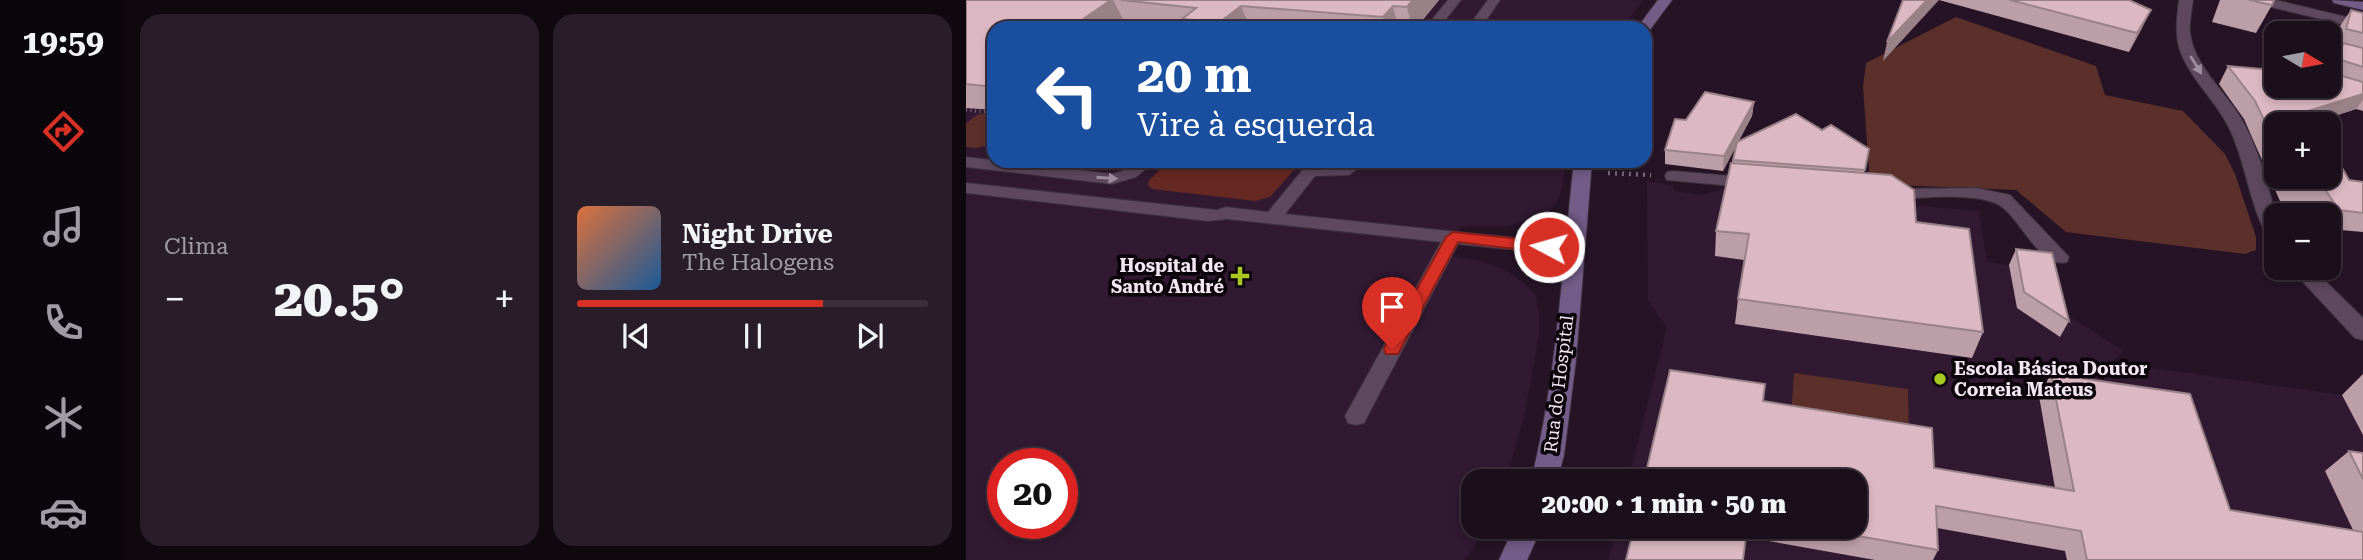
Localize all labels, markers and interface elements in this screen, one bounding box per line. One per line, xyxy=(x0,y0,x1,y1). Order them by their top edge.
north arrow xyxy=(2264,21,2342,98)
map controls xyxy=(2264,21,2341,280)
text: 19:59 xyxy=(22,23,104,61)
text: 20 m xyxy=(1137,47,1252,104)
icon: left xyxy=(1022,49,1113,140)
one-way arrow xyxy=(2189,55,2202,75)
text: Vire à esquerda xyxy=(1137,106,1375,144)
icon: directions xyxy=(39,107,88,156)
button: + xyxy=(2264,112,2341,189)
one-way arrow xyxy=(1096,173,1118,184)
icon: music xyxy=(39,202,88,251)
button: − xyxy=(2264,203,2341,280)
position arrow xyxy=(1512,210,1586,284)
text: Night Drive xyxy=(682,219,833,249)
text: Clima xyxy=(164,233,228,260)
text: The Halogens xyxy=(682,249,834,276)
place label: Hospital de Santo André xyxy=(1111,255,1224,297)
marker: Hospital de Santo André xyxy=(1230,266,1250,286)
text: 20.5° xyxy=(274,268,405,329)
text: − xyxy=(164,277,185,321)
text: + xyxy=(494,277,515,321)
pin xyxy=(1362,277,1422,349)
icon: arrive xyxy=(1373,288,1411,326)
icon: phone xyxy=(39,298,88,347)
street label: Rua do Hospital xyxy=(1540,313,1577,454)
icon: previous xyxy=(617,317,655,355)
icon: pause xyxy=(734,317,772,355)
icon: next xyxy=(851,317,889,355)
place label: Escola Básica Doutor Correia Mateus xyxy=(1954,358,2147,400)
marker: Escola Básica Doutor Correia Mateus xyxy=(1932,371,1948,387)
icon: climate xyxy=(39,393,88,442)
speed limit sign: 20 xyxy=(987,448,1078,539)
icon: car xyxy=(39,488,88,537)
text: 20:00 · 1 min · 50 m xyxy=(1542,489,1786,519)

